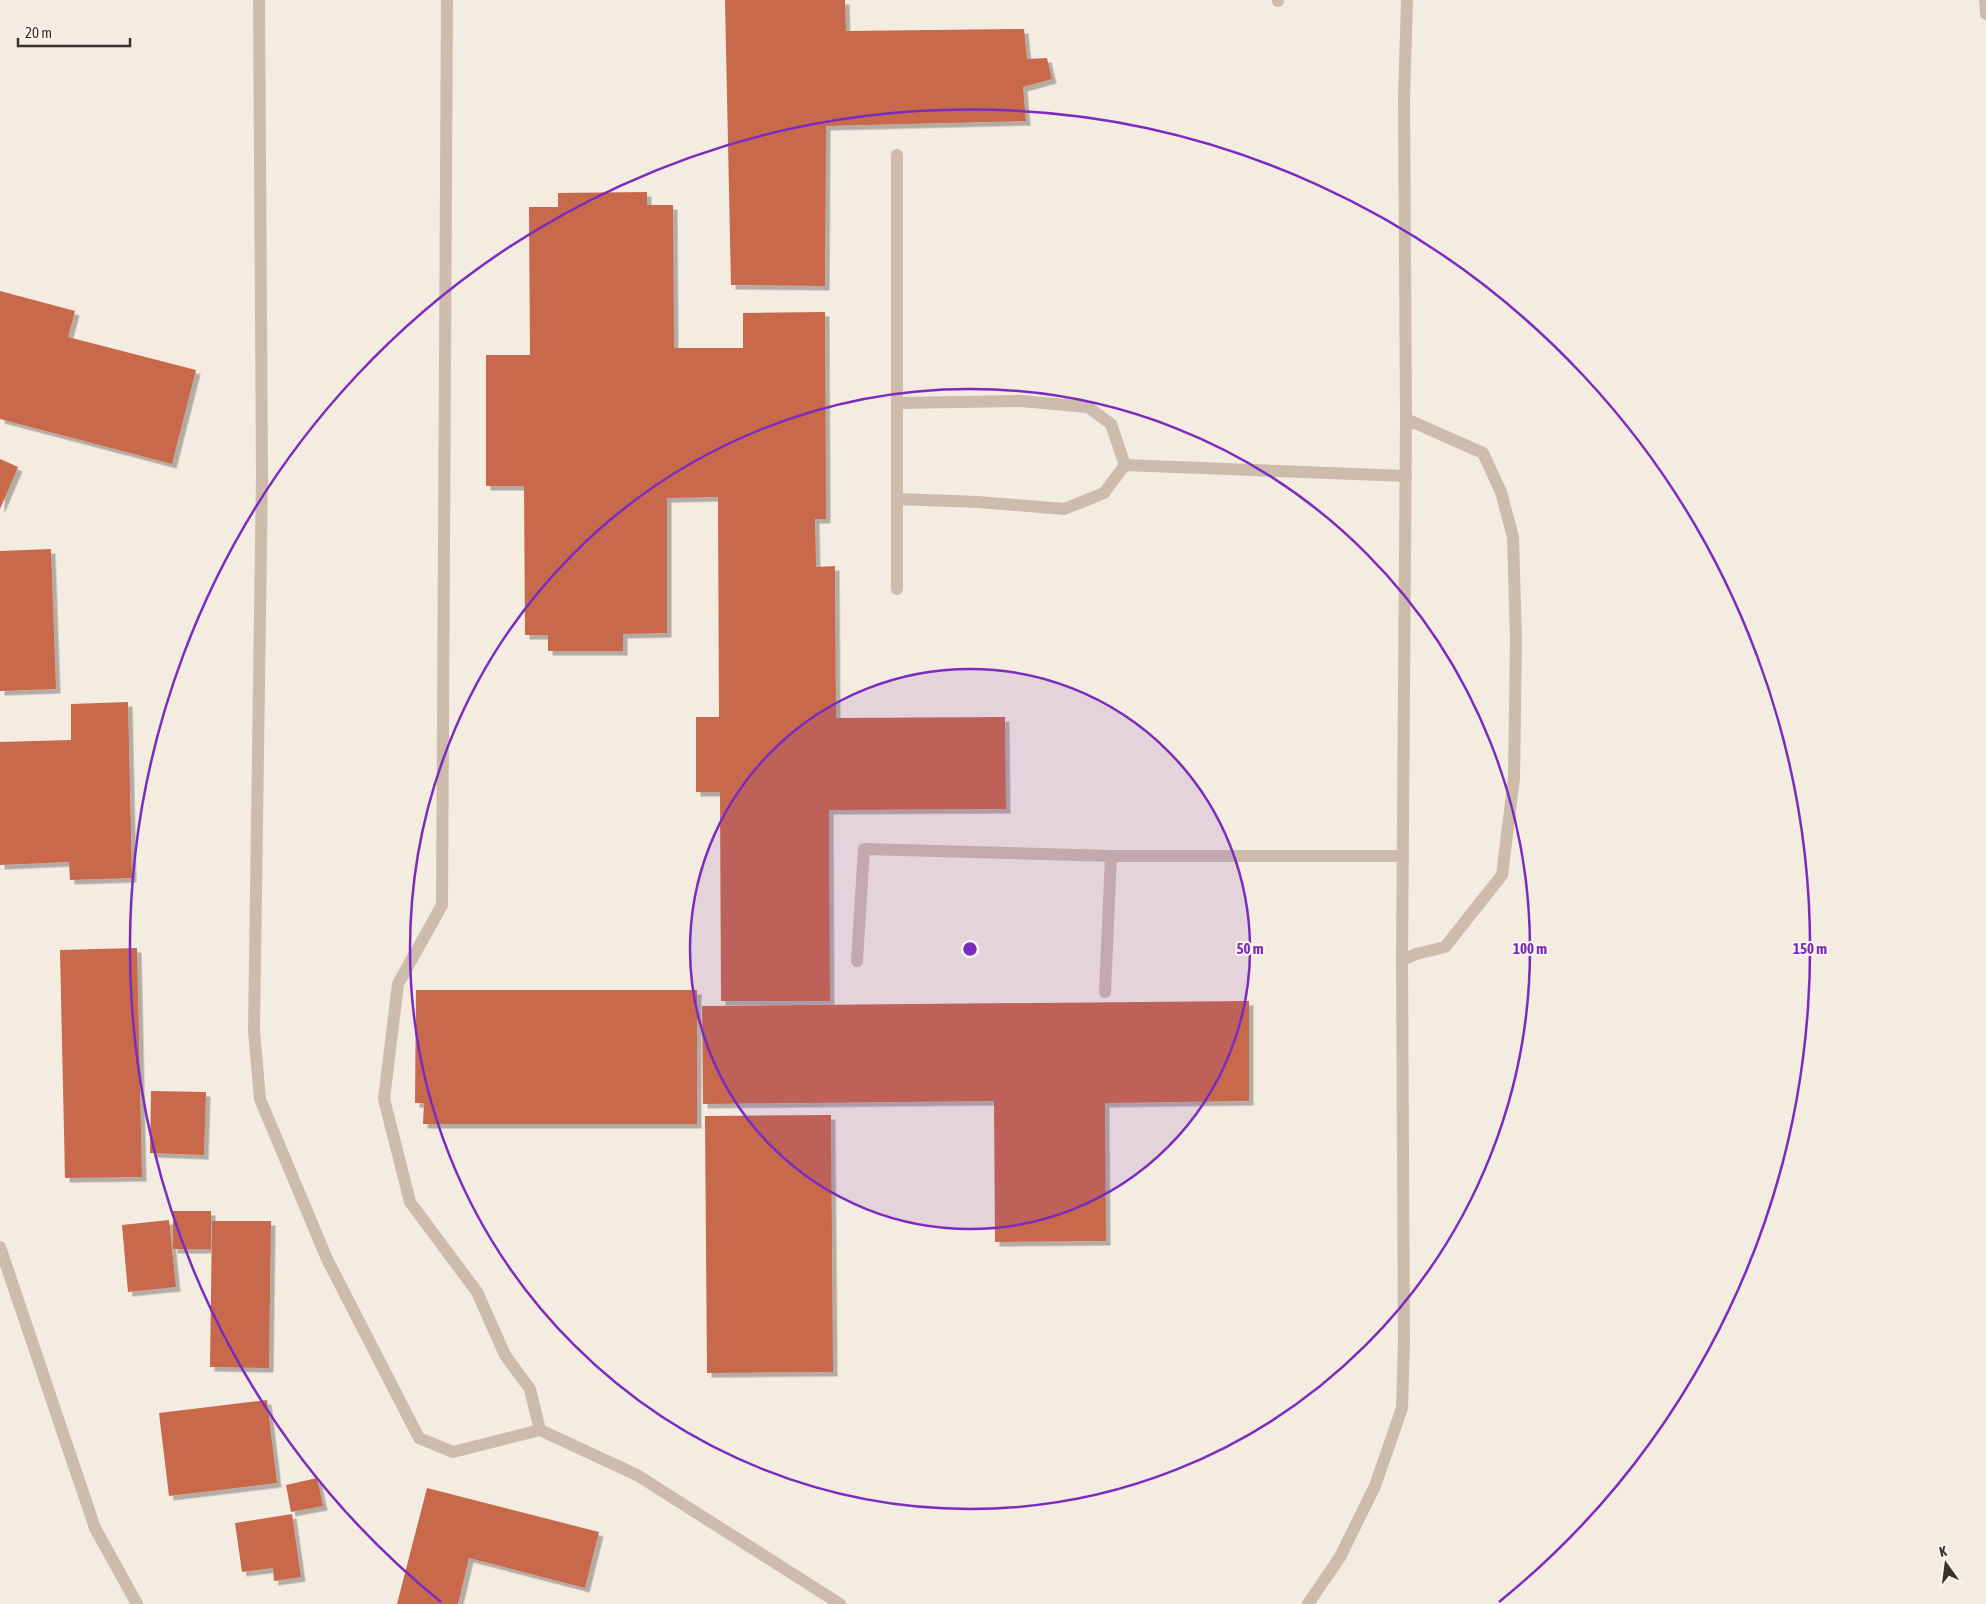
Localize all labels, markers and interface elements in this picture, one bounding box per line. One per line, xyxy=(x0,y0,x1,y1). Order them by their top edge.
scale bar xyxy=(18,15,130,47)
text: 20 m xyxy=(25,24,52,41)
centre of rings xyxy=(961,940,979,958)
text: 50 m xyxy=(1237,940,1264,957)
text: 100 m xyxy=(1513,940,1547,957)
text: 150 m xyxy=(1793,940,1827,957)
north arrow xyxy=(1921,1539,1971,1589)
text: K xyxy=(1938,1543,1948,1560)

